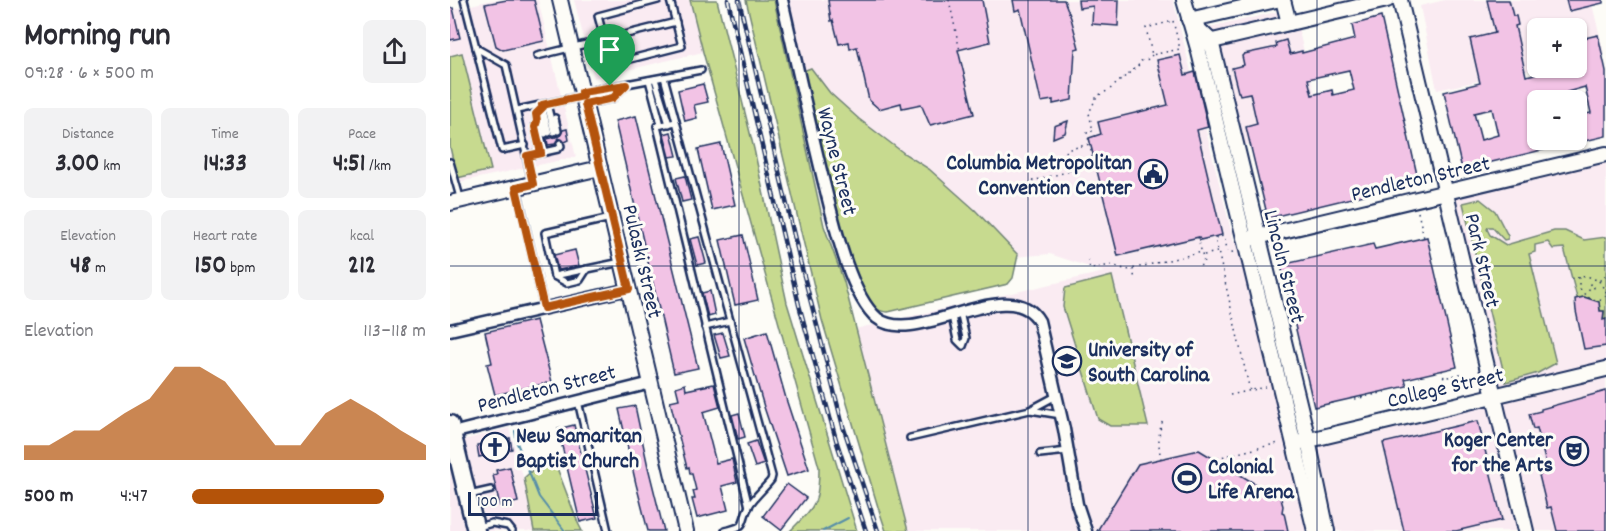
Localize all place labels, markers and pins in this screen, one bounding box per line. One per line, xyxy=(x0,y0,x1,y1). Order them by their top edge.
pin xyxy=(584,24,635,86)
place label: Columbia Metropolitan Convention Center xyxy=(946,149,1133,205)
public building icon: Columbia Metropolitan Convention Center xyxy=(1137,158,1169,190)
place label: University of South Carolina xyxy=(1088,336,1210,392)
school or university icon: University of South Carolina xyxy=(1051,345,1083,377)
place label: New Samaritan Baptist Church xyxy=(516,422,642,478)
place label: Koger Center for the Arts xyxy=(1444,426,1554,482)
church icon: New Samaritan Baptist Church xyxy=(479,431,511,463)
theatre icon: Koger Center for the Arts xyxy=(1558,435,1590,467)
place label: Colonial Life Arena xyxy=(1208,453,1295,509)
sports icon: Colonial Life Arena xyxy=(1171,462,1203,494)

